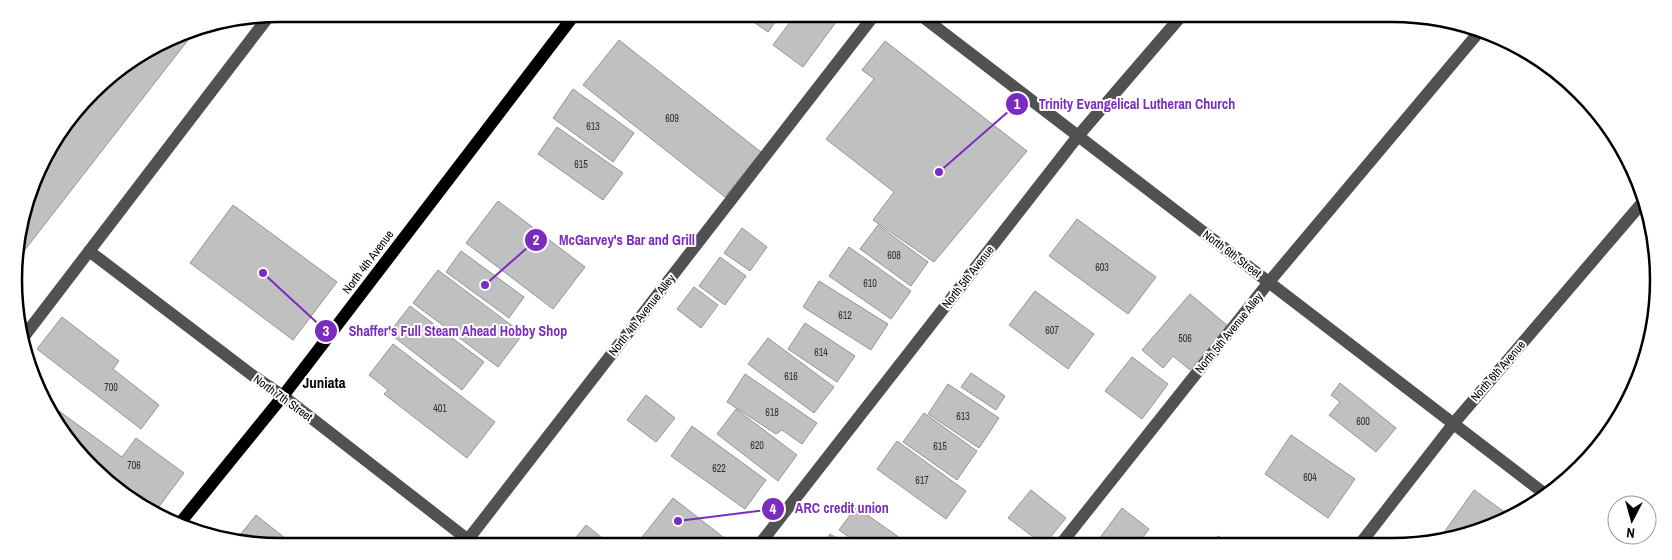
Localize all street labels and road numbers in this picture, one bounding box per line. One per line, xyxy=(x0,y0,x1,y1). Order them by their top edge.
street label: North 4th Avenue xyxy=(339,227,397,297)
street label: North 6th Street xyxy=(1199,227,1265,281)
street label: North 5th Avenue xyxy=(938,242,998,312)
street label: North 4th Avenue Alley xyxy=(605,271,679,359)
street label: North 5th Avenue Alley xyxy=(1192,289,1267,377)
street label: North 6th Avenue xyxy=(1467,337,1529,405)
street label: North 7th Street xyxy=(250,371,316,425)

